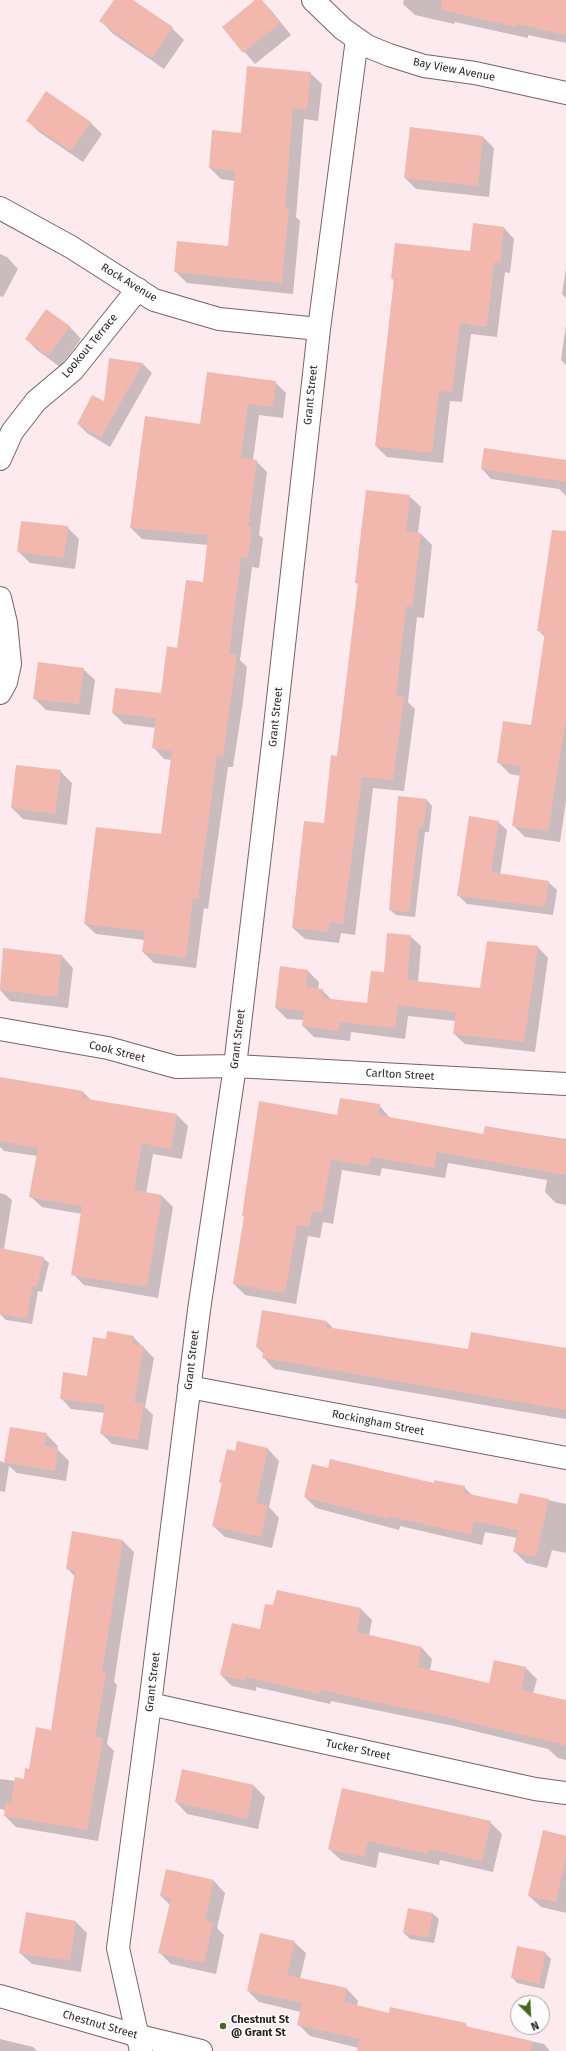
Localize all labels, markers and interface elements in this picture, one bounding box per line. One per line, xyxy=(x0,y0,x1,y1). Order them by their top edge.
street label: Bay View Avenue xyxy=(412,56,496,84)
street label: Rock Avenue xyxy=(99,261,159,305)
street label: Lookout Terrace xyxy=(59,311,121,381)
street label: Grant Street xyxy=(301,364,321,426)
street label: Grant Street xyxy=(266,686,286,748)
street label: Grant Street xyxy=(228,1008,248,1070)
street label: Cook Street xyxy=(88,1039,146,1065)
street label: Carlton Street xyxy=(365,1067,435,1083)
street label: Grant Street xyxy=(182,1329,202,1391)
street label: Rockingham Street xyxy=(331,1408,425,1438)
street label: Grant Street xyxy=(143,1651,163,1713)
street label: Tucker Street xyxy=(325,1737,391,1763)
north arrow xyxy=(510,1995,550,2035)
street label: Chestnut Street xyxy=(61,2008,139,2042)
place label: Chestnut St @ Grant St xyxy=(231,2013,289,2039)
text: N xyxy=(529,2018,541,2033)
marker: Chestnut St @ Grant St xyxy=(218,2021,228,2031)

